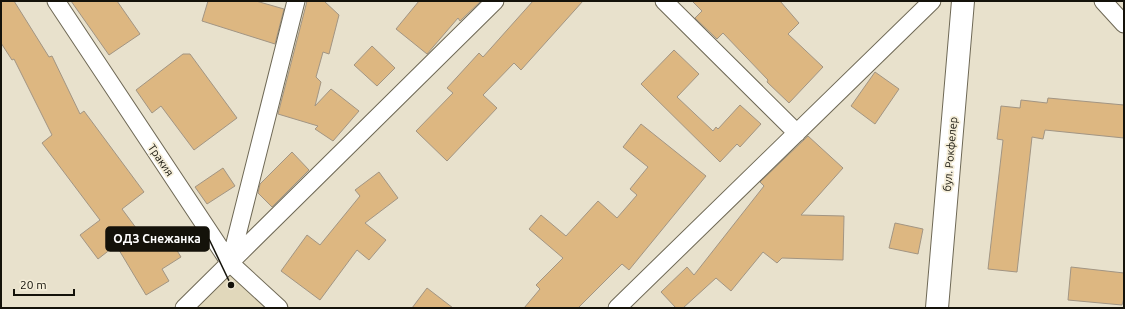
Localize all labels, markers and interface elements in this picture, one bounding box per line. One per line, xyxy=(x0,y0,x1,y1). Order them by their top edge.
street label: бул. Рокфелер xyxy=(941,116,959,192)
street label: Тракия xyxy=(146,142,176,178)
callout: ОДЗ Снежанка xyxy=(106,227,209,251)
text: ОДЗ Снежанка xyxy=(113,232,201,245)
scale bar xyxy=(14,271,74,297)
text: 20 m xyxy=(20,278,47,291)

